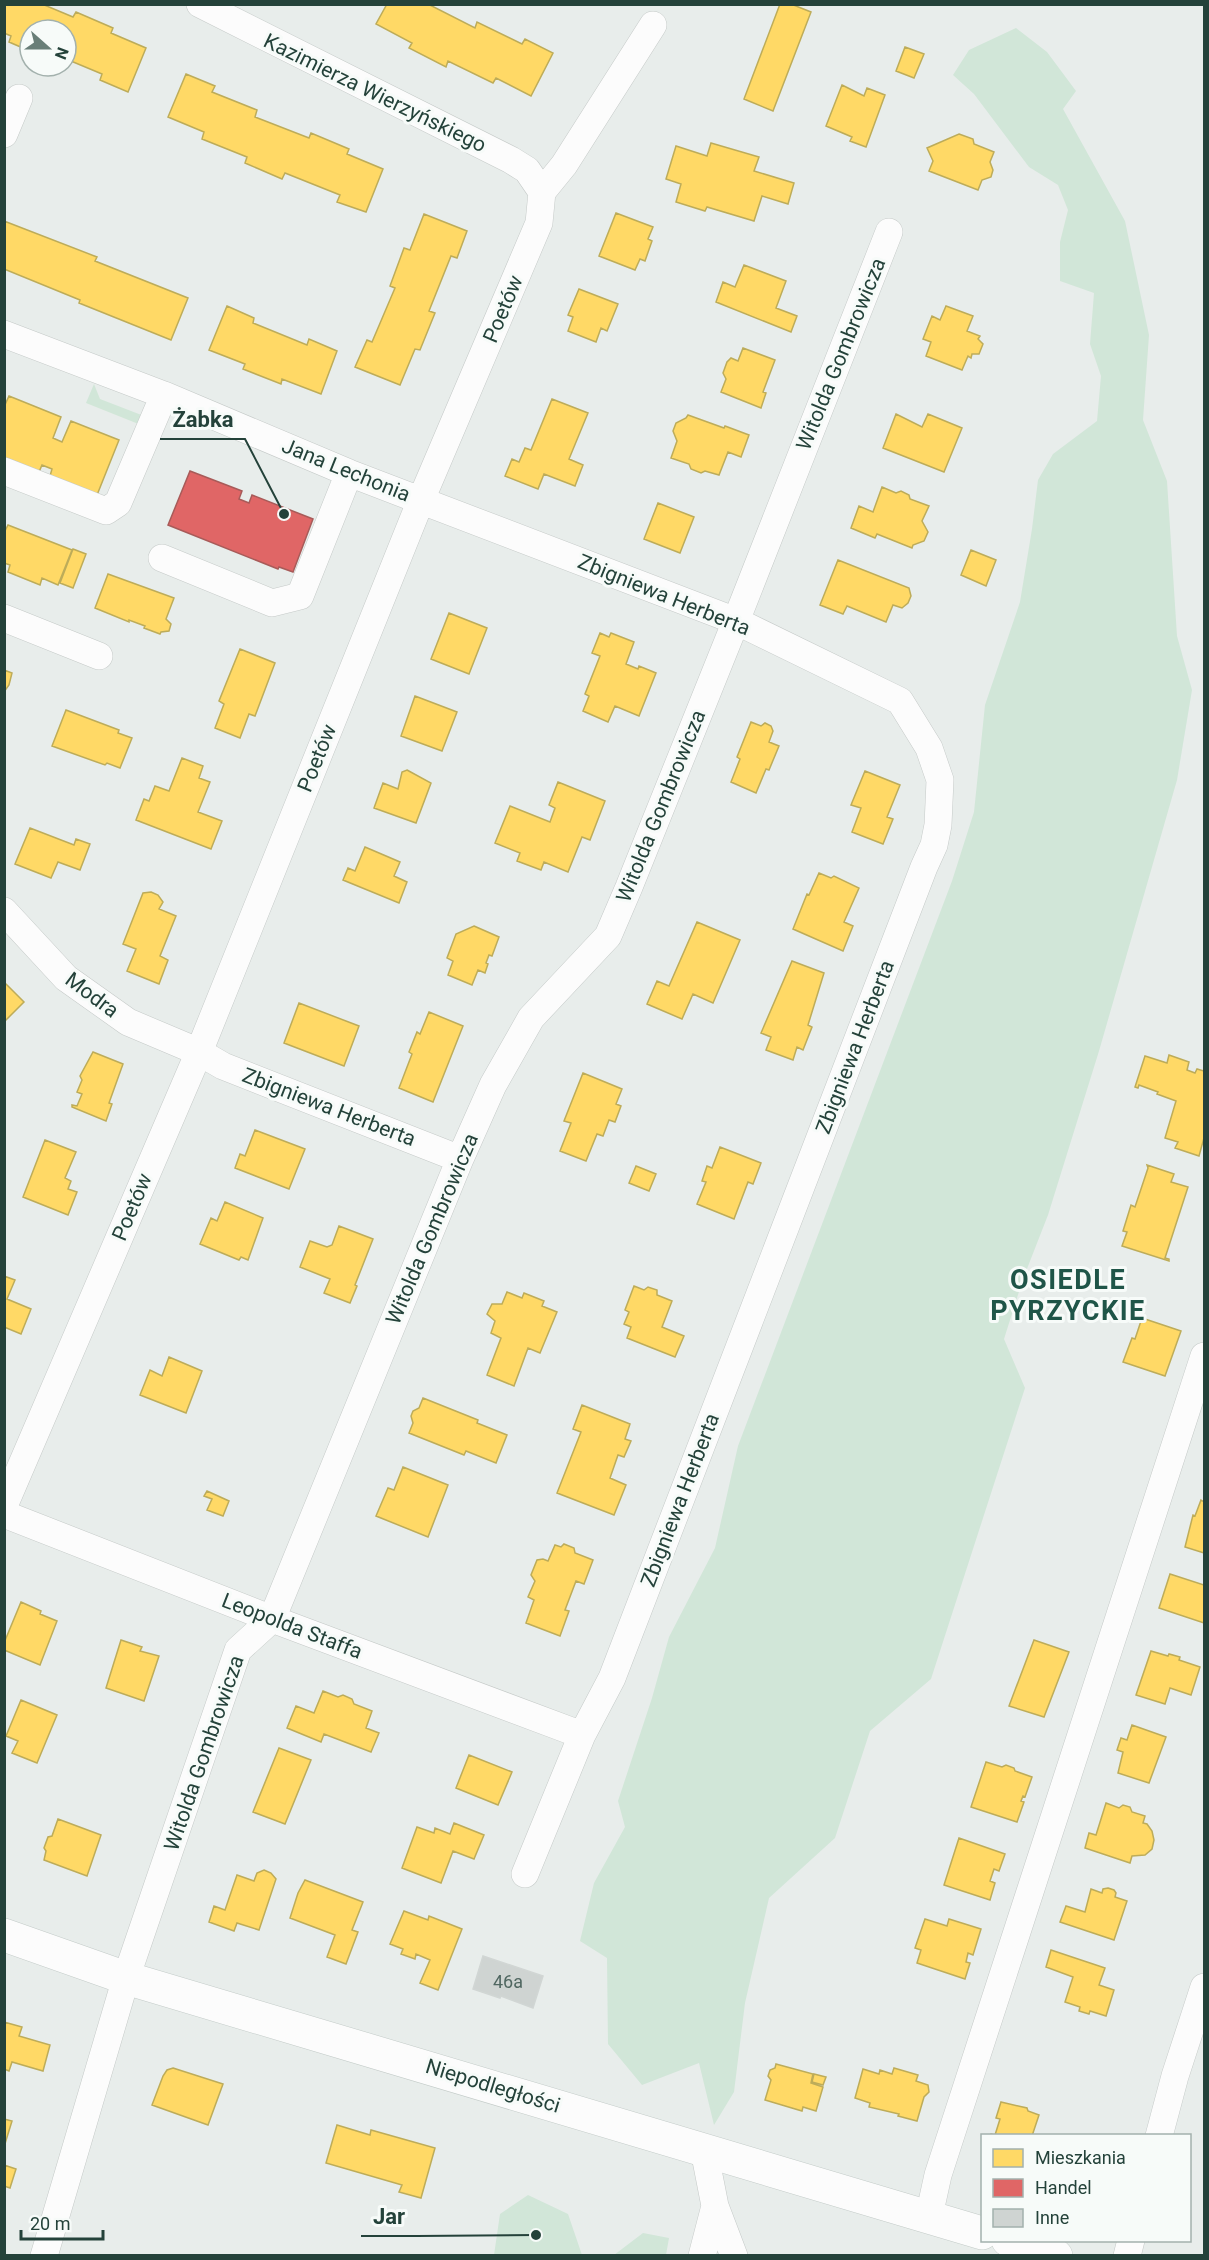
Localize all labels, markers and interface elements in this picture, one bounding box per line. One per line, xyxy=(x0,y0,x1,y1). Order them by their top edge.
north arrow xyxy=(18,18,78,78)
street label: Kazimierza Wierzyńskiego xyxy=(260,29,490,157)
text: N xyxy=(51,45,72,62)
street label: Witolda Gombrowicza xyxy=(791,254,891,454)
street label: Poetów xyxy=(478,272,528,346)
callout: Żabka xyxy=(160,399,245,439)
text: Żabka xyxy=(172,407,234,432)
street label: Jana Lechonia xyxy=(278,433,414,507)
street label: Zbigniewa Herberta xyxy=(574,549,754,641)
street label: Witolda Gombrowicza xyxy=(611,706,711,906)
street label: Poetów xyxy=(293,721,341,795)
street label: Zbigniewa Herberta xyxy=(811,957,899,1137)
street label: Modra xyxy=(61,967,123,1023)
street label: Zbigniewa Herberta xyxy=(239,1063,419,1151)
street label: Witolda Gombrowicza xyxy=(381,1130,483,1328)
street label: Poetów xyxy=(107,1170,157,1244)
district label: OSIEDLE PYRZYCKIE xyxy=(990,1264,1146,1327)
street label: Zbigniewa Herberta xyxy=(636,1410,724,1590)
street label: Leopolda Staffa xyxy=(218,1588,366,1664)
street label: Witolda Gombrowicza xyxy=(159,1652,249,1854)
house number: 46a xyxy=(493,1971,523,1992)
street label: Niepodległości xyxy=(423,2054,563,2118)
legend xyxy=(981,2134,1191,2242)
text: Mieszkania xyxy=(1035,2147,1126,2168)
text: Handel xyxy=(1035,2177,1092,2198)
callout: Jar xyxy=(361,2196,417,2236)
scale bar xyxy=(21,2203,104,2241)
text: Jar xyxy=(373,2204,405,2229)
text: Inne xyxy=(1035,2207,1069,2228)
text: 20 m xyxy=(30,2213,70,2234)

